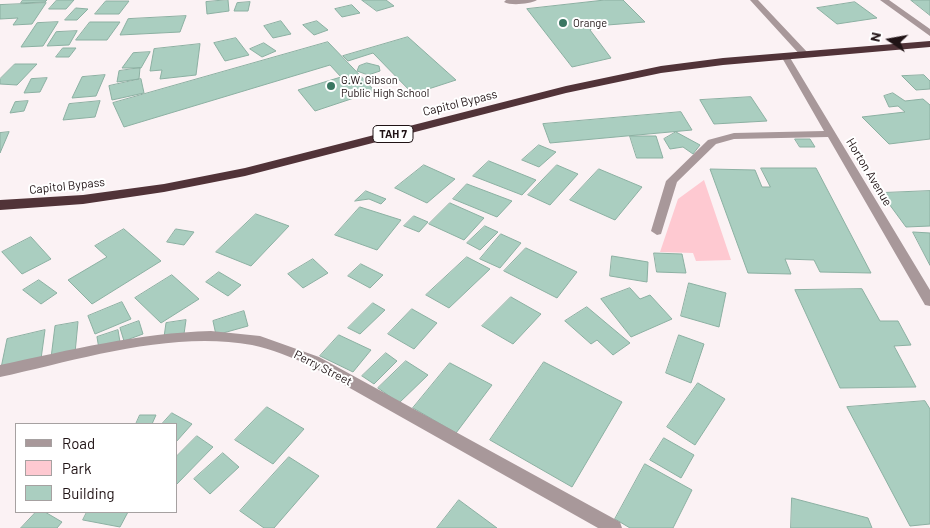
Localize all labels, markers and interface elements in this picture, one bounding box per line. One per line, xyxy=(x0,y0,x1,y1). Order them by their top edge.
north arrow xyxy=(865,15,915,65)
place label: Orange xyxy=(573,16,607,30)
marker: Orange xyxy=(557,17,569,29)
text: N xyxy=(866,30,884,43)
place label: G.W. Gibson Public High School xyxy=(341,73,429,99)
marker: G.W. Gibson Public High School xyxy=(325,80,337,92)
street label: Capitol Bypass xyxy=(421,87,499,119)
road number: TAH 7 xyxy=(373,126,413,142)
street label: Horton Avenue xyxy=(843,135,895,209)
street label: Capitol Bypass xyxy=(28,175,106,197)
street label: Perry Street xyxy=(292,347,354,389)
legend xyxy=(15,423,178,513)
text: Road xyxy=(62,434,95,452)
text: Park xyxy=(62,459,91,477)
text: Building xyxy=(62,484,115,502)

